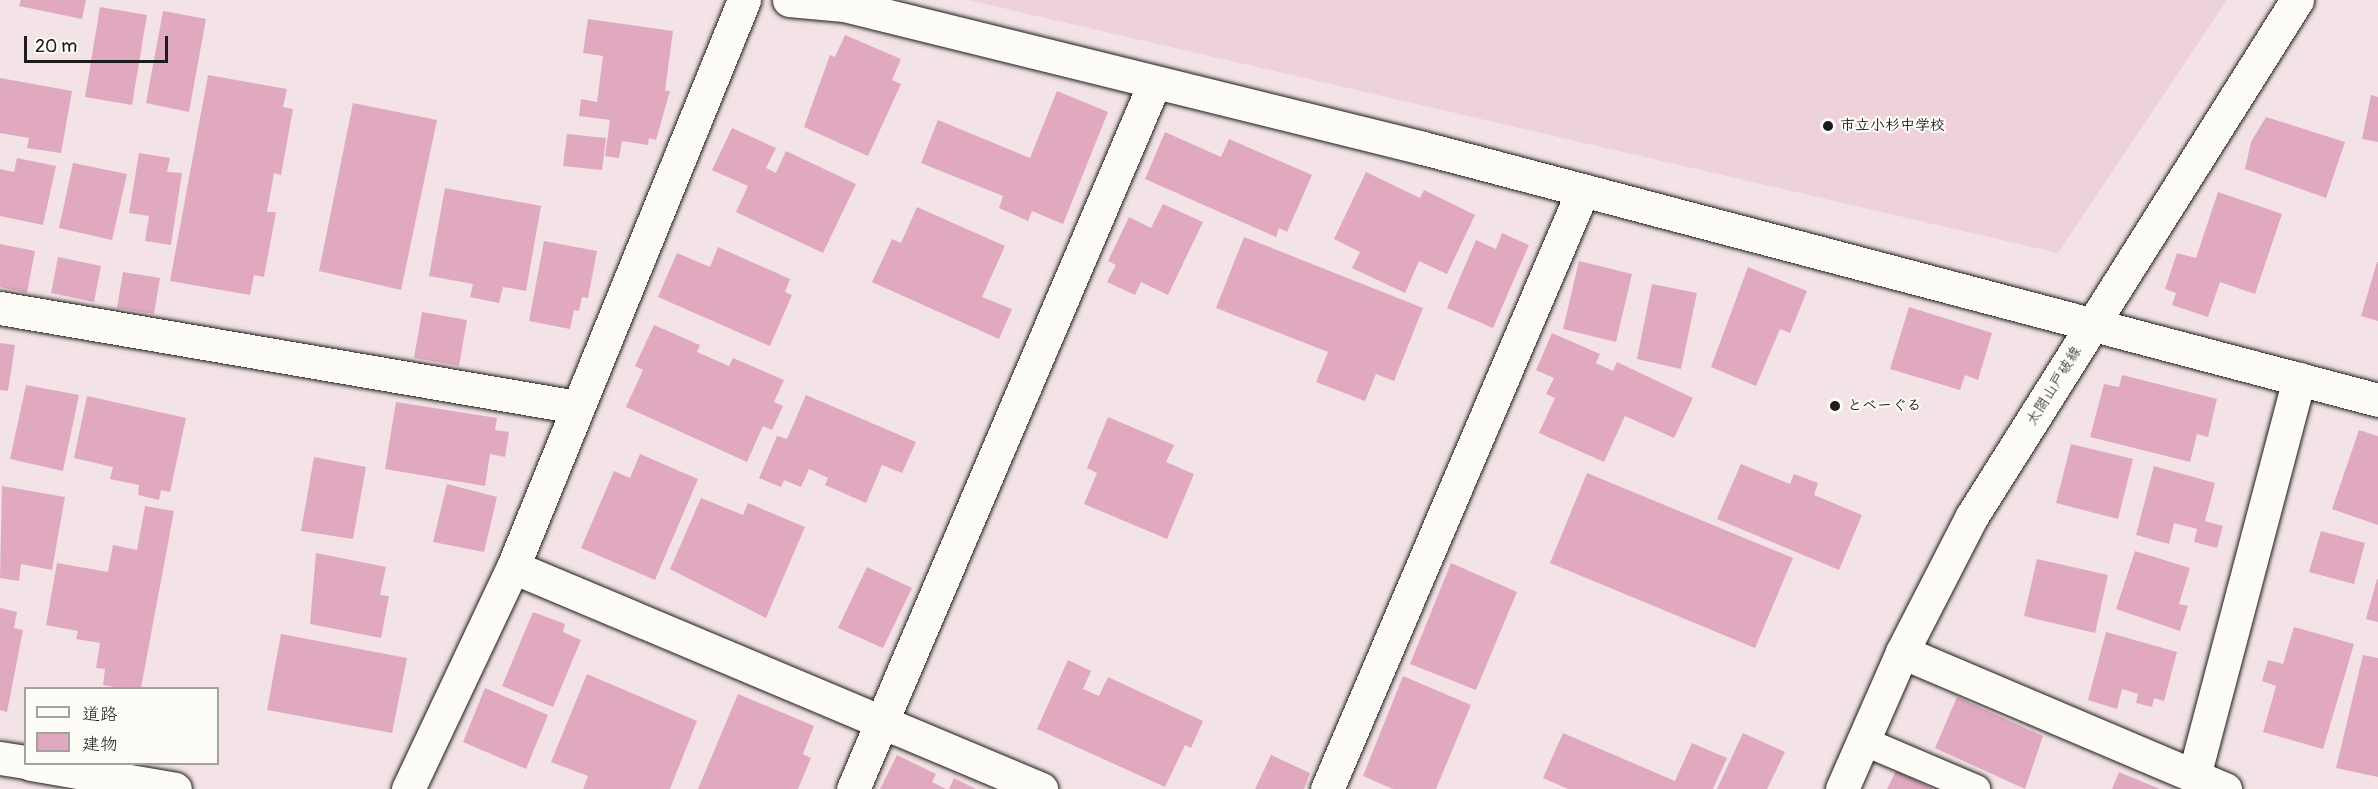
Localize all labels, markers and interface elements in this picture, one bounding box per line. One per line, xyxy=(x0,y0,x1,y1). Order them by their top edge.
scale bar xyxy=(27,24,171,62)
text: 20 m xyxy=(35,35,77,58)
place label: 市立小杉中学校 xyxy=(1840,117,1945,135)
marker: 市立小杉中学校 xyxy=(1821,119,1835,133)
street label: 太閤山戸破線 xyxy=(2023,343,2085,429)
place label: とべーぐる xyxy=(1847,397,1922,415)
marker: とべーぐる xyxy=(1828,399,1842,413)
legend xyxy=(24,687,219,765)
text: 道路 xyxy=(82,703,118,726)
text: 建物 xyxy=(82,733,118,756)

